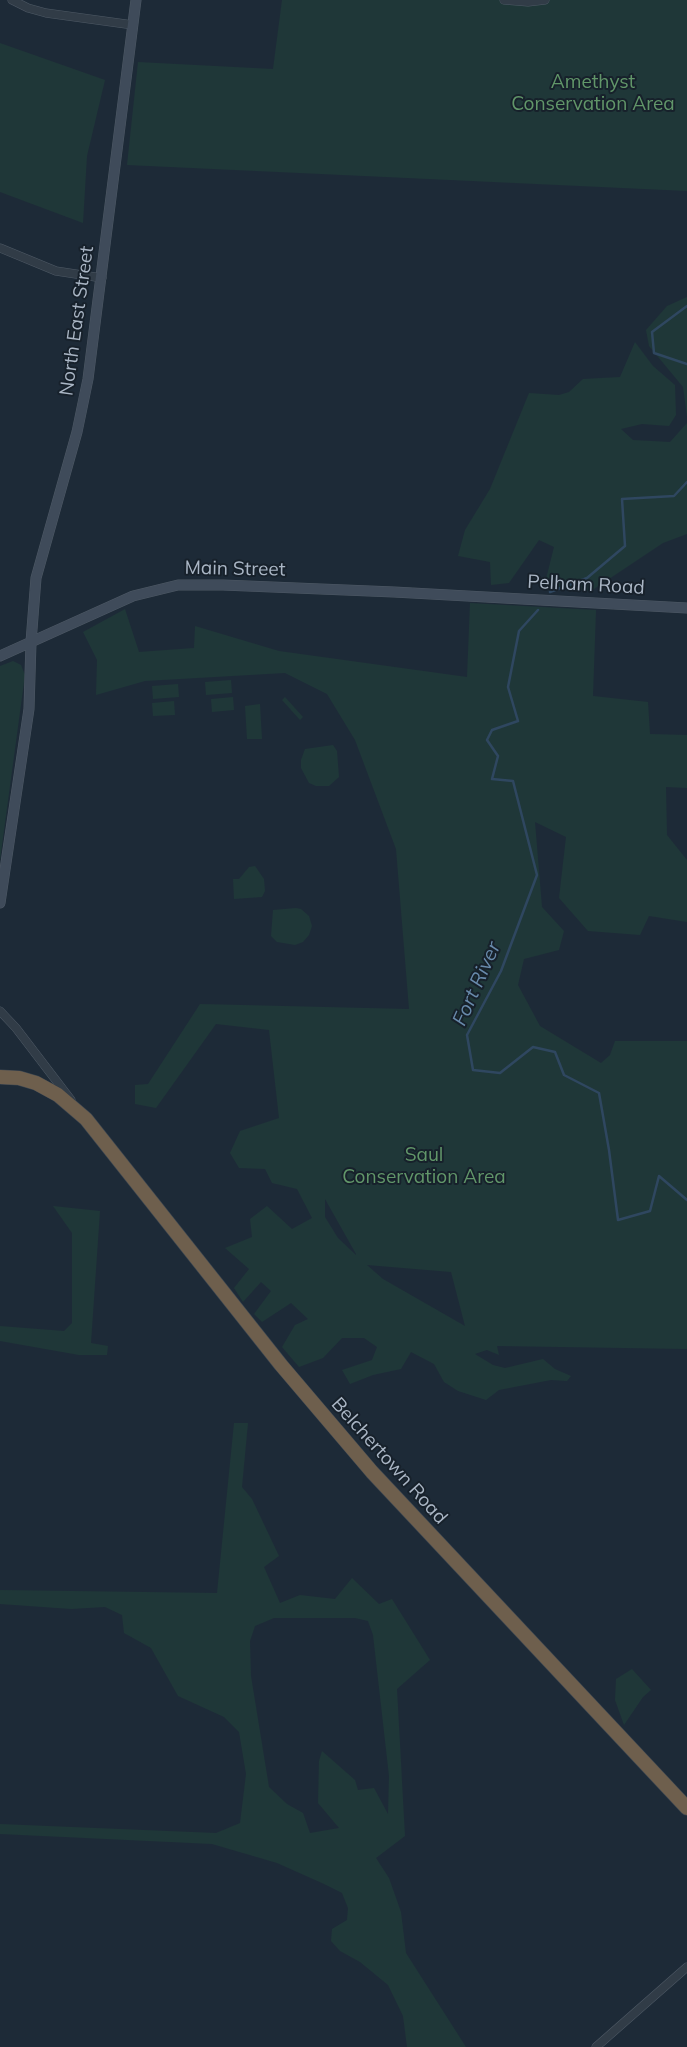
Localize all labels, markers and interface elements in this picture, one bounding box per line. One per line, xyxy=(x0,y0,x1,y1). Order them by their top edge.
park label: Amethyst Conservation Area xyxy=(511,71,675,115)
street label: North East Street xyxy=(55,245,99,397)
street label: Main Street xyxy=(184,557,286,581)
street label: Pelham Road xyxy=(527,571,645,599)
water label: Fort River xyxy=(448,938,506,1030)
park label: Saul Conservation Area xyxy=(342,1144,506,1188)
street label: Belchertown Road xyxy=(326,1393,452,1529)

